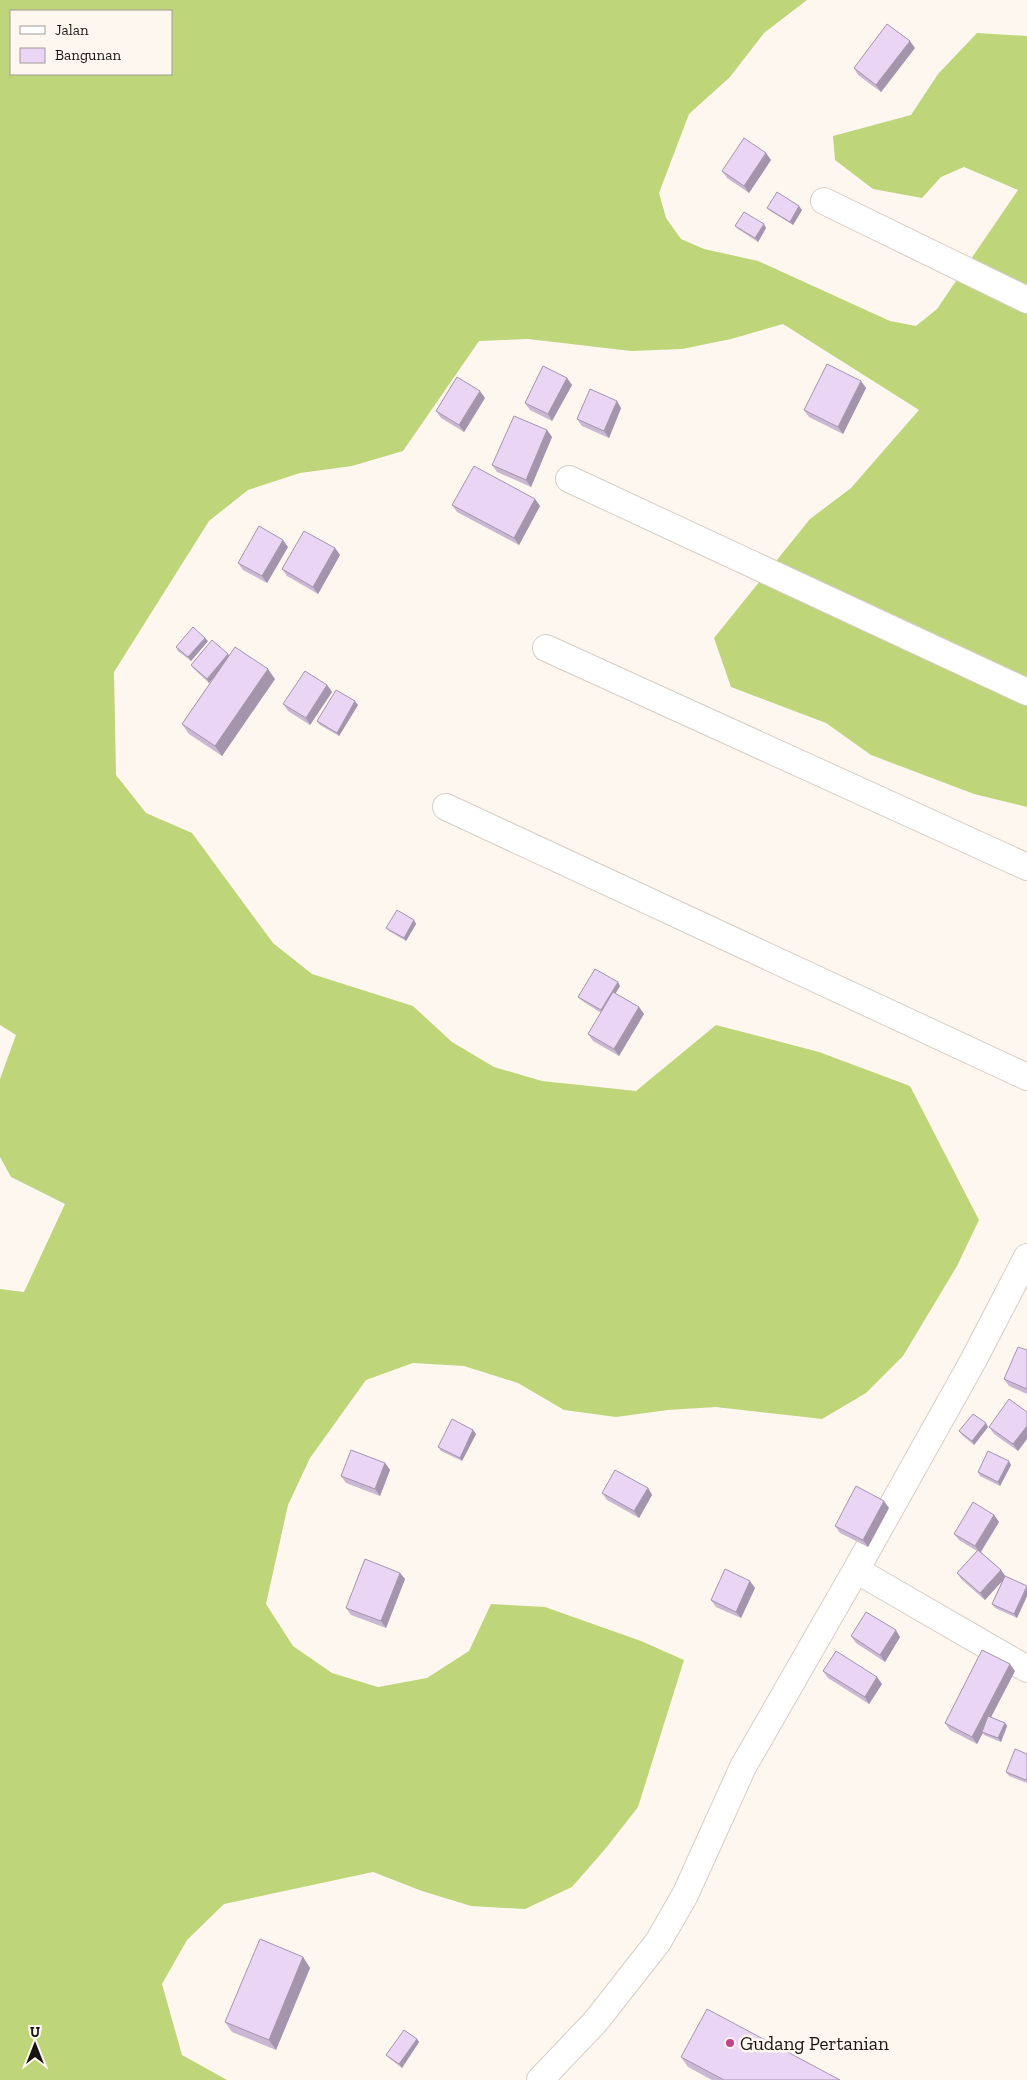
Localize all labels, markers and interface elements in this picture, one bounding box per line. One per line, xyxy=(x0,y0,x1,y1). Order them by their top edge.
legend xyxy=(10,10,172,75)
text: Jalan xyxy=(55,21,89,39)
text: Bangunan xyxy=(55,46,121,64)
north arrow xyxy=(10,2020,60,2070)
text: U xyxy=(30,2024,40,2041)
place label: Gudang Pertanian xyxy=(740,2032,889,2055)
marker: Gudang Pertanian xyxy=(724,2037,736,2049)

